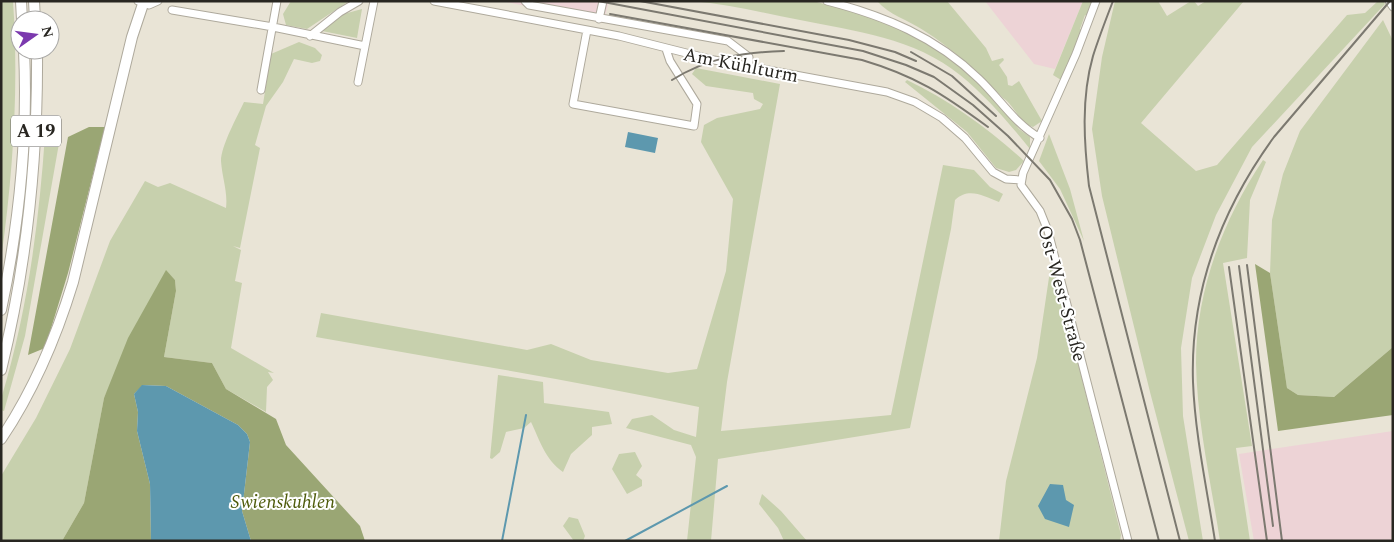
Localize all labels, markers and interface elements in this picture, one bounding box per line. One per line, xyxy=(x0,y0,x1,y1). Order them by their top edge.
north arrow xyxy=(10,10,60,60)
text: N xyxy=(36,24,59,40)
street label: Am Kühlturm xyxy=(681,40,801,91)
road number: A 19 xyxy=(11,115,61,146)
street label: Ost-West-Straße xyxy=(1029,222,1094,365)
park label: Swienskuhlen xyxy=(231,488,335,517)

